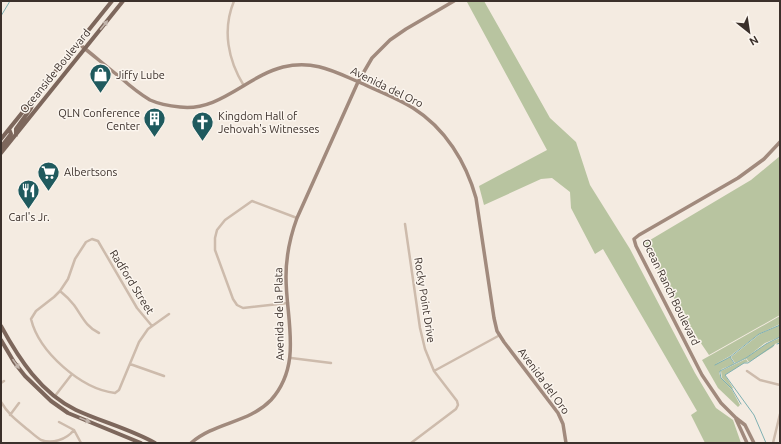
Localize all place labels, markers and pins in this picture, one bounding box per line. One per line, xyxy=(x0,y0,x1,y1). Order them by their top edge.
shop icon: Jiffy Lube xyxy=(87,62,113,95)
place label: Jiffy Lube xyxy=(116,69,165,81)
building icon: QLN Conference Center xyxy=(142,106,168,139)
place label: QLN Conference Center xyxy=(58,107,141,132)
church icon: Kingdom Hall of Jehovah's Witnesses xyxy=(189,109,215,142)
place label: Kingdom Hall of Jehovah's Witnesses xyxy=(218,110,320,135)
supermarket icon: Albertsons xyxy=(36,159,62,192)
place label: Albertsons xyxy=(64,166,118,178)
restaurant icon: Carl's Jr. xyxy=(16,178,42,211)
place label: Carl's Jr. xyxy=(8,211,50,223)

